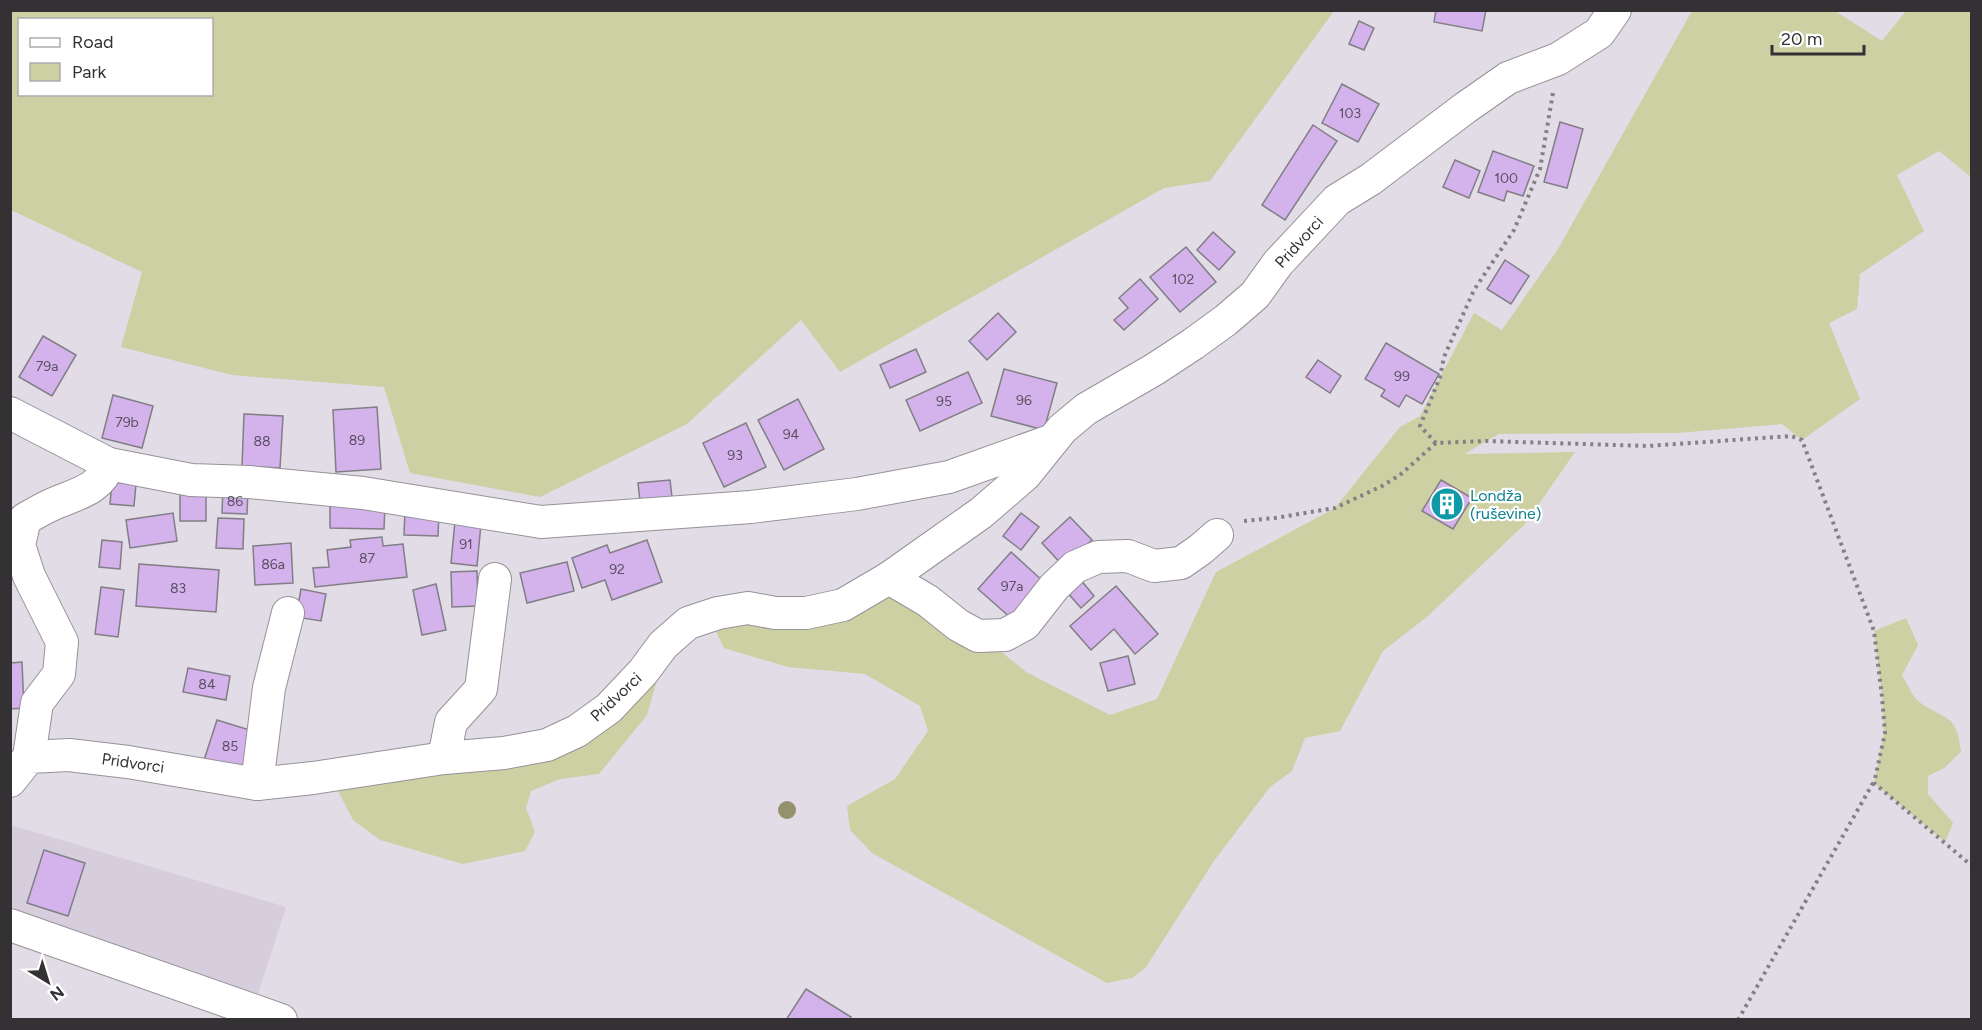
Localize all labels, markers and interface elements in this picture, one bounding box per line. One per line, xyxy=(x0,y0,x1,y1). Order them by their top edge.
legend xyxy=(18,18,213,96)
scale bar xyxy=(1772,18,1864,56)
text: 20 m xyxy=(1781,28,1822,50)
text: Road xyxy=(72,31,113,53)
text: Park xyxy=(72,61,107,83)
house number: 103 xyxy=(1339,105,1361,122)
house number: 100 xyxy=(1494,170,1518,187)
street label: Pridvorci xyxy=(1271,212,1327,272)
house number: 102 xyxy=(1172,271,1194,288)
house number: 79a xyxy=(36,358,58,375)
house number: 99 xyxy=(1394,368,1410,385)
house number: 96 xyxy=(1016,392,1032,409)
house number: 95 xyxy=(936,393,952,410)
house number: 79b xyxy=(115,414,139,431)
house number: 94 xyxy=(783,426,800,443)
house number: 89 xyxy=(349,432,365,449)
house number: 88 xyxy=(253,433,271,450)
house number: 93 xyxy=(727,447,743,464)
building icon: Londža (ruševine) xyxy=(1429,486,1465,522)
place label: Londža (ruševine) xyxy=(1470,486,1541,523)
house number: 86 xyxy=(227,493,243,510)
house number: 91 xyxy=(459,536,473,553)
house number: 87 xyxy=(359,550,376,567)
house number: 86a xyxy=(261,556,285,573)
house number: 92 xyxy=(609,561,625,578)
house number: 97a xyxy=(1001,578,1023,595)
house number: 83 xyxy=(170,580,186,597)
street label: Pridvorci xyxy=(587,669,645,725)
house number: 84 xyxy=(198,676,216,693)
house number: 85 xyxy=(222,738,238,755)
street label: Pridvorci xyxy=(101,749,165,777)
north arrow xyxy=(18,952,78,1012)
text: N xyxy=(46,982,68,1005)

